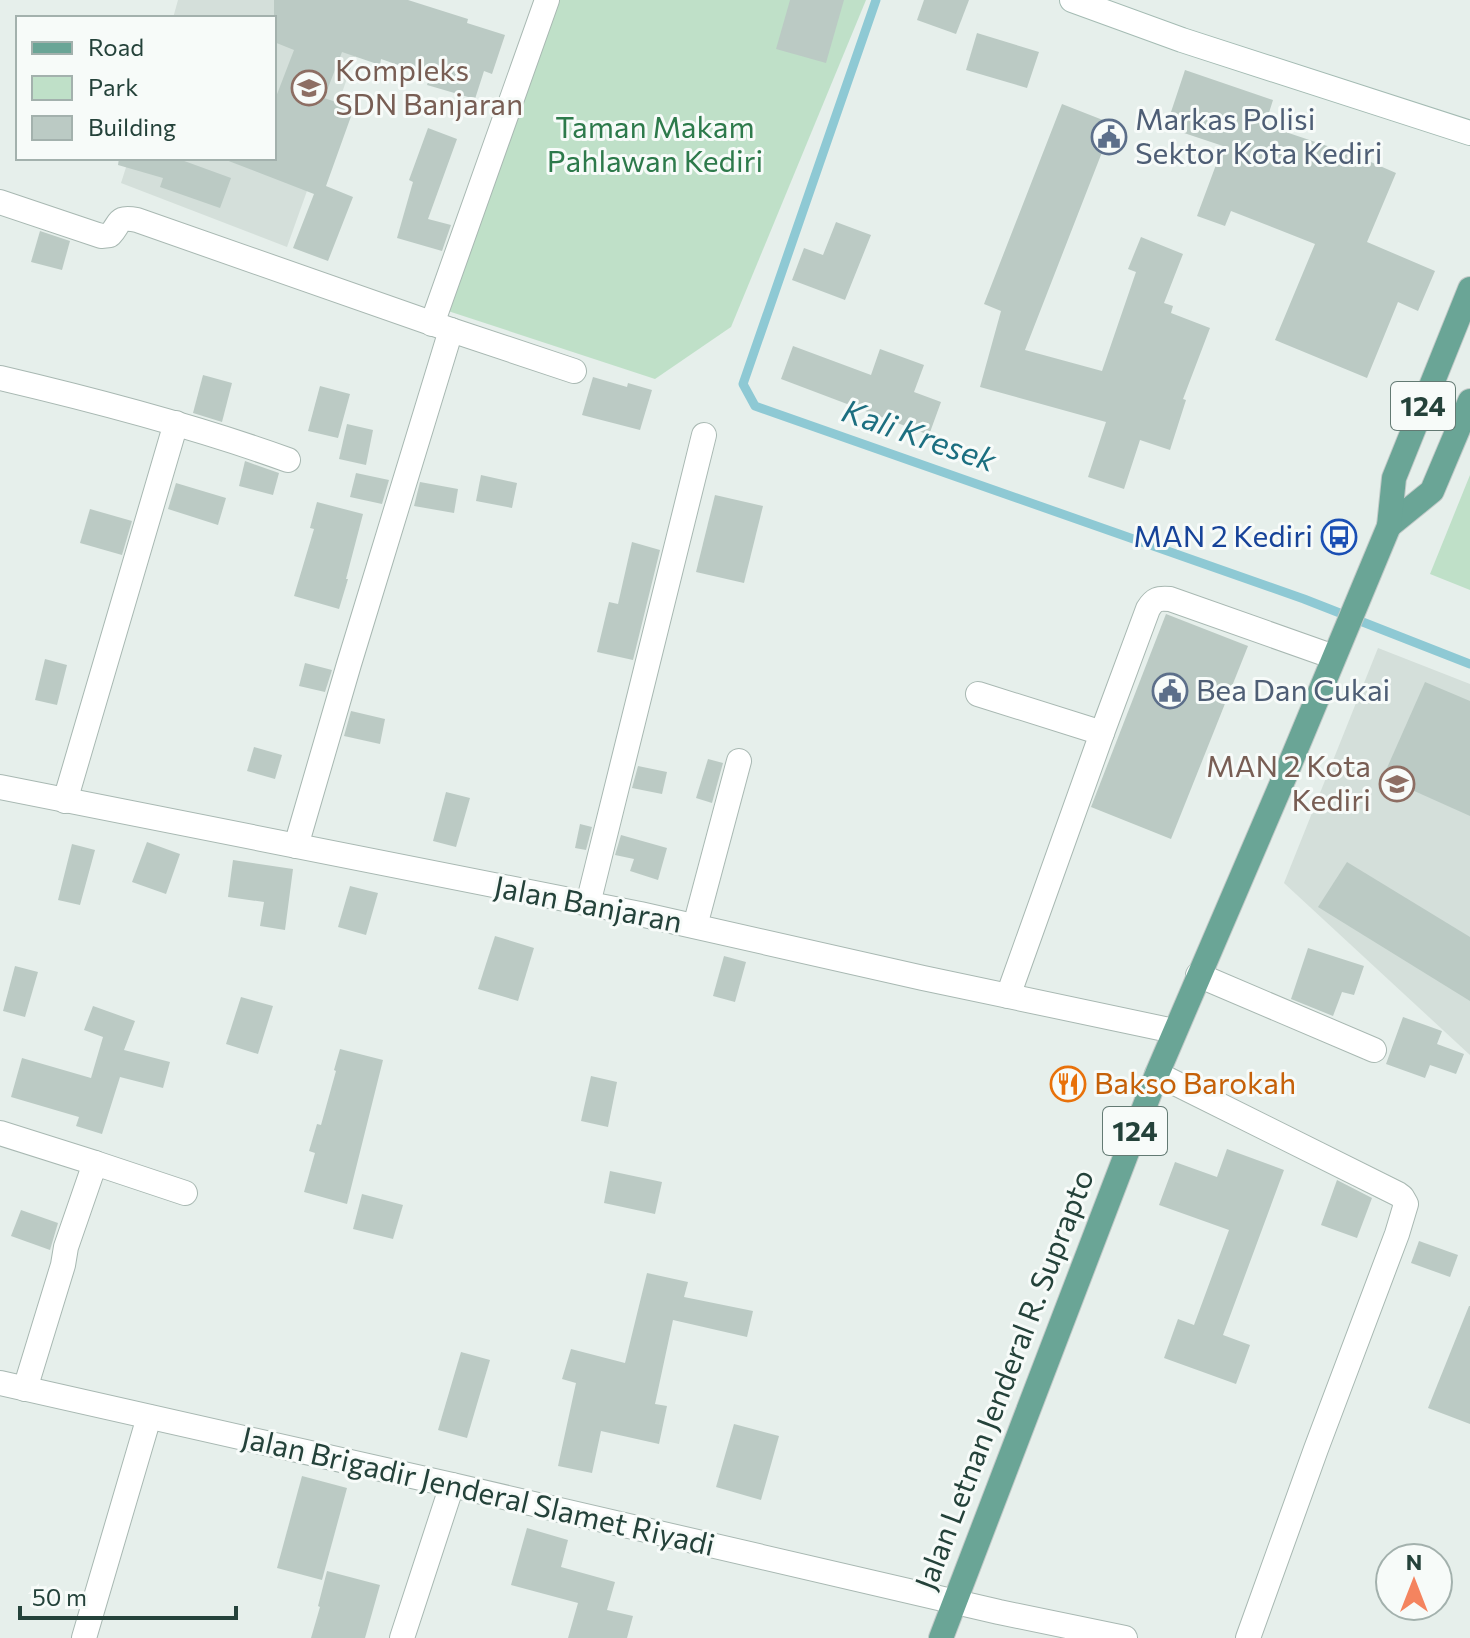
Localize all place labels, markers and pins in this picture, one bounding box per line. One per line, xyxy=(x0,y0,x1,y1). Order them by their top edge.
place label: Kompleks SDN Banjaran xyxy=(335,50,523,121)
school or university icon: Kompleks SDN Banjaran xyxy=(290,69,328,107)
place label: Markas Polisi Sektor Kota Kediri xyxy=(1135,99,1383,170)
public building icon: Markas Polisi Sektor Kota Kediri xyxy=(1090,118,1128,156)
place label: MAN 2 Kediri xyxy=(1133,516,1313,553)
bus stop icon: MAN 2 Kediri xyxy=(1320,518,1358,556)
place label: Bea Dan Cukai xyxy=(1196,670,1390,707)
public building icon: Bea Dan Cukai xyxy=(1151,672,1189,710)
place label: MAN 2 Kota Kediri xyxy=(1206,746,1371,817)
school or university icon: MAN 2 Kota Kediri xyxy=(1378,765,1416,803)
place label: Bakso Barokah xyxy=(1094,1063,1296,1100)
restaurant icon: Bakso Barokah xyxy=(1049,1065,1087,1103)

